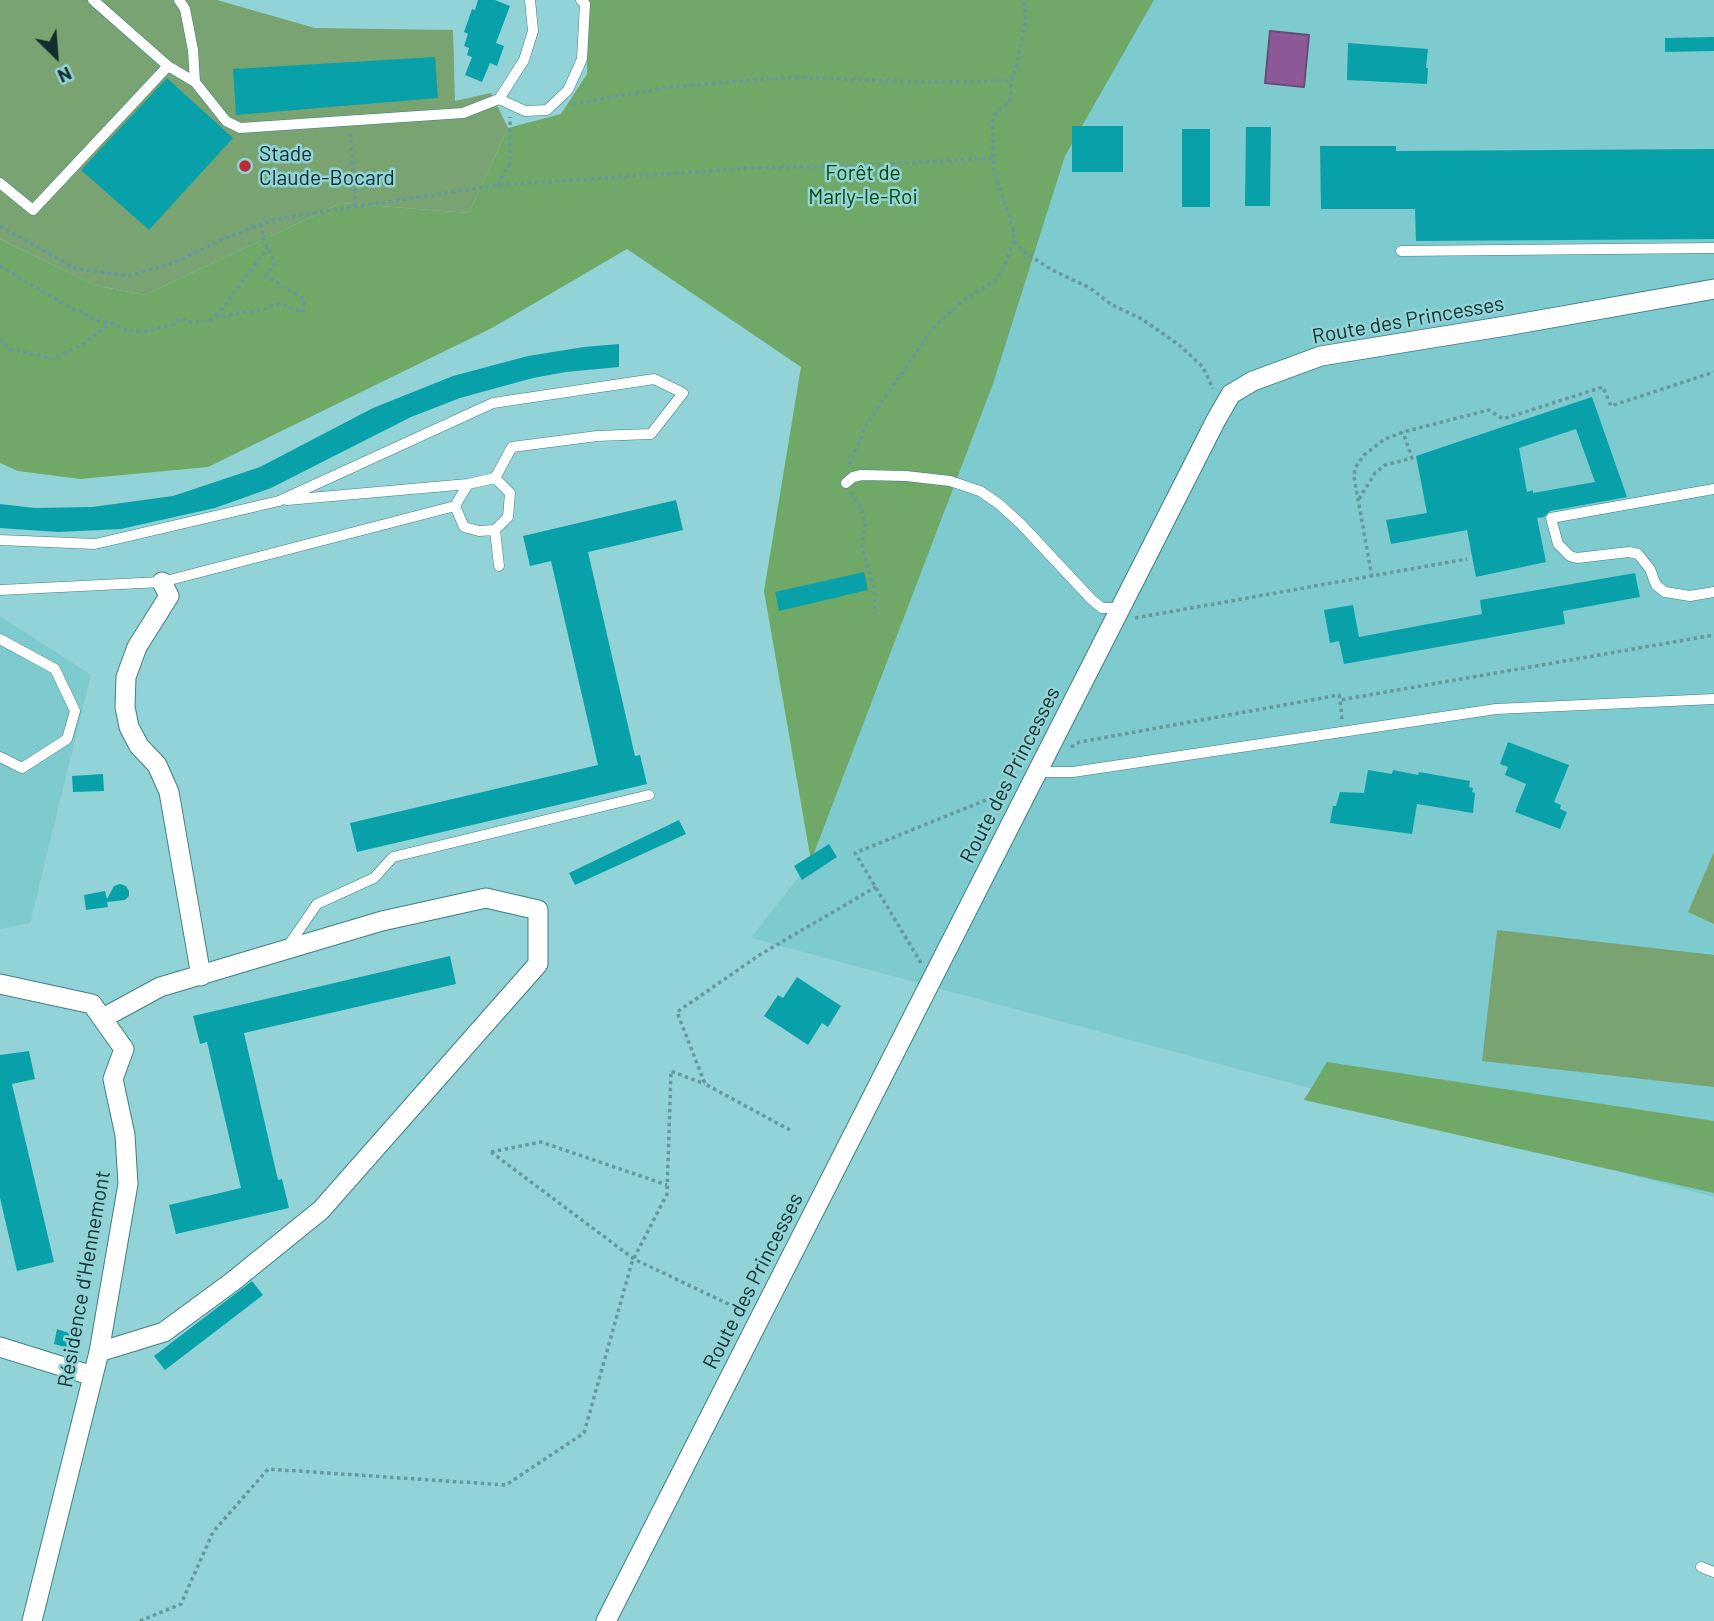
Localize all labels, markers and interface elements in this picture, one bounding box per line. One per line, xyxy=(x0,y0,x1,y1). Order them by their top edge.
north arrow xyxy=(21,21,91,91)
text: N xyxy=(55,62,76,89)
place label: Stade Claude-Bocard xyxy=(259,141,395,191)
marker: Stade Claude-Bocard xyxy=(237,158,253,174)
park label: Forêt de Marly-le-Roi xyxy=(808,160,918,210)
street label: Route des Princesses xyxy=(1310,291,1506,349)
street label: Route des Princesses xyxy=(955,683,1065,867)
street label: Résidence d'Hennemont xyxy=(53,1169,115,1389)
street label: Route des Princesses xyxy=(698,1189,808,1373)

